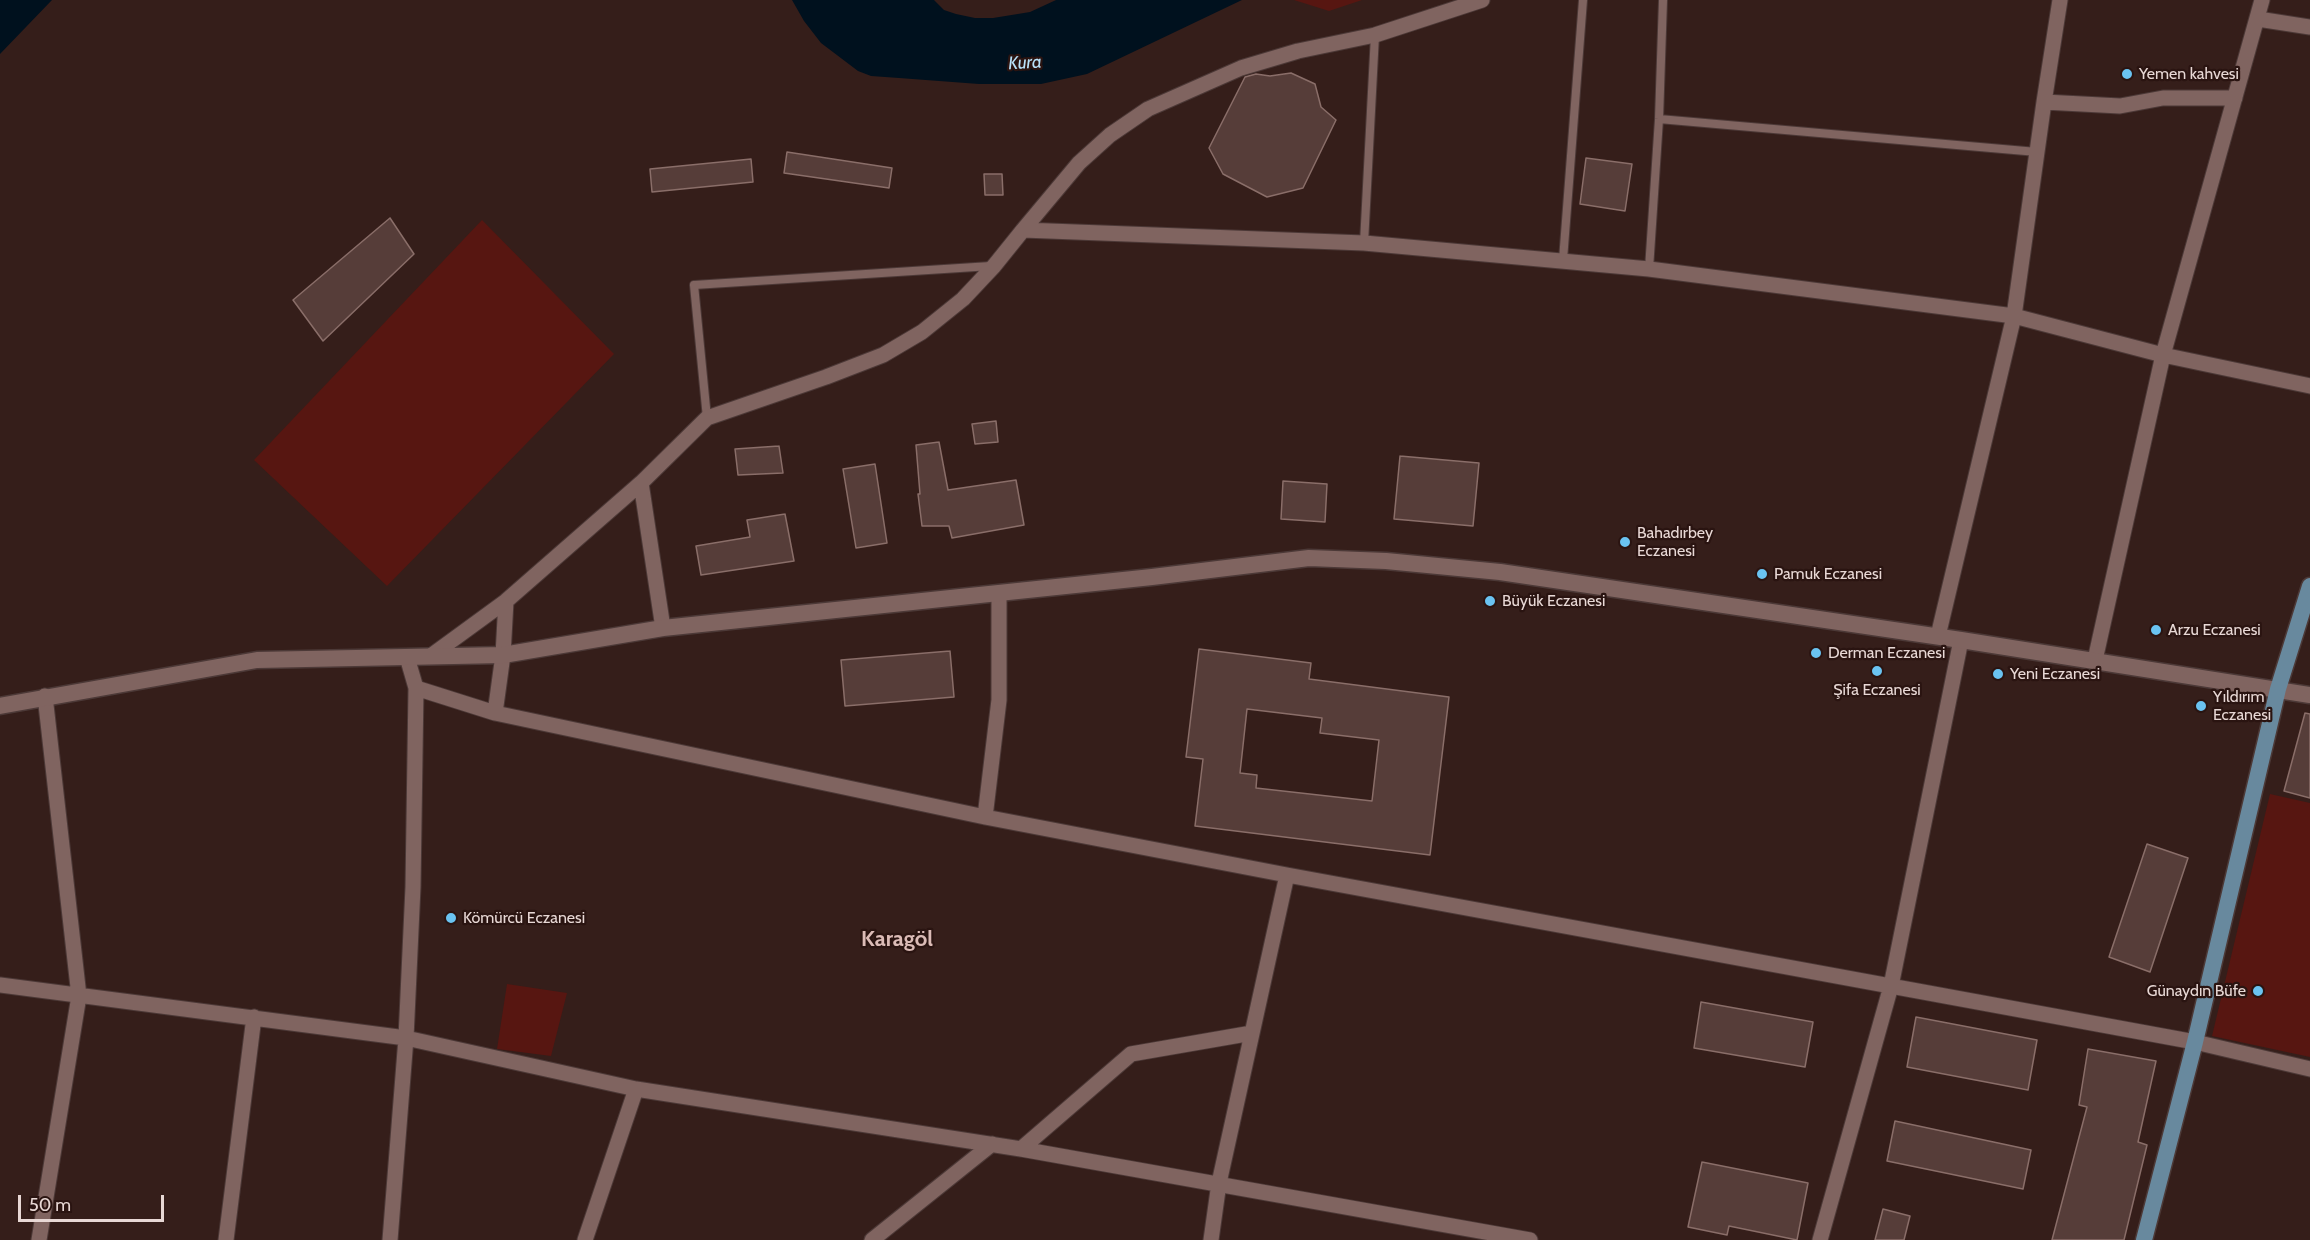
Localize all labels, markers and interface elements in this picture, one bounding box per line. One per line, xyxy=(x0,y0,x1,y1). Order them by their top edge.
water label: Kura xyxy=(1008,51,1042,75)
place label: Yemen kahvesi xyxy=(2139,64,2239,84)
marker: Yemen kahvesi xyxy=(2120,67,2134,81)
place label: Bahadırbey Eczanesi xyxy=(1637,523,1713,561)
marker: Bahadırbey Eczanesi xyxy=(1618,535,1632,549)
place label: Pamuk Eczanesi xyxy=(1774,564,1882,584)
marker: Pamuk Eczanesi xyxy=(1755,567,1769,581)
place label: Büyük Eczanesi xyxy=(1502,591,1605,611)
marker: Büyük Eczanesi xyxy=(1483,594,1497,608)
place label: Arzu Eczanesi xyxy=(2168,620,2261,640)
marker: Arzu Eczanesi xyxy=(2149,623,2163,637)
place label: Derman Eczanesi xyxy=(1828,643,1945,663)
marker: Derman Eczanesi xyxy=(1809,646,1823,660)
marker: Şifa Eczanesi xyxy=(1870,664,1884,678)
place label: Yeni Eczanesi xyxy=(2010,664,2100,684)
marker: Yeni Eczanesi xyxy=(1991,667,2005,681)
place label: Şifa Eczanesi xyxy=(1833,680,1921,700)
place label: Yıldırım Eczanesi xyxy=(2213,687,2271,725)
marker: Yıldırım Eczanesi xyxy=(2194,699,2208,713)
place label: Kömürcü Eczanesi xyxy=(463,908,585,928)
marker: Kömürcü Eczanesi xyxy=(444,911,458,925)
district label: Karagöl xyxy=(861,927,933,953)
place label: Günaydın Büfe xyxy=(2147,981,2246,1001)
marker: Günaydın Büfe xyxy=(2251,984,2265,998)
scale bar xyxy=(21,1183,166,1221)
text: 50 m xyxy=(29,1194,71,1216)

